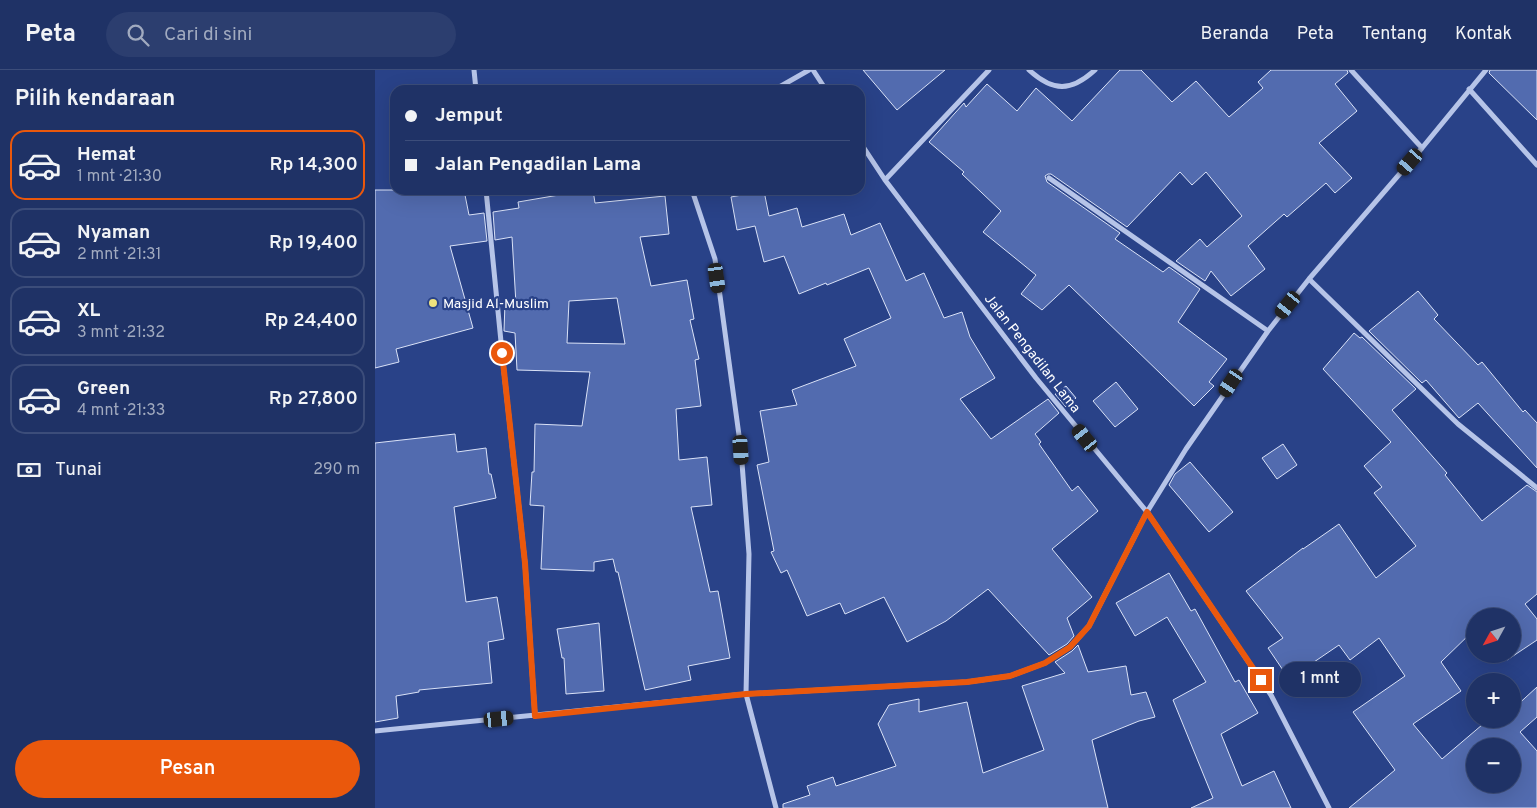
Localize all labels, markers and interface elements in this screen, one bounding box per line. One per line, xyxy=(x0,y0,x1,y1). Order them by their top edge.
search box xyxy=(106,12,456,57)
text: Peta xyxy=(25,20,76,50)
icon: search xyxy=(124,21,152,49)
text: Cari di sini xyxy=(164,23,252,47)
text: Beranda xyxy=(1200,23,1269,46)
text: Peta xyxy=(1297,23,1334,46)
text: Tentang xyxy=(1362,23,1427,46)
text: Kontak xyxy=(1455,23,1512,46)
text: Pilih kendaraan xyxy=(15,86,175,113)
text: Jemput xyxy=(435,104,503,128)
icon: car xyxy=(17,143,62,188)
text: Hemat xyxy=(77,143,136,167)
car xyxy=(1394,146,1425,178)
text: Rp 14,300 xyxy=(270,153,358,177)
text: Jalan Pengadilan Lama xyxy=(435,153,641,177)
text: 1 mnt · 21:30 xyxy=(77,167,162,187)
icon: car xyxy=(17,221,62,266)
text: Nyaman xyxy=(77,221,150,245)
text: Rp 19,400 xyxy=(269,231,358,255)
text: 2 mnt · 21:31 xyxy=(77,245,162,265)
car xyxy=(707,262,726,294)
car xyxy=(1272,289,1303,321)
street label: Jalan Pengadilan Lama xyxy=(980,291,1083,417)
place label: Masjid Al-Muslim xyxy=(443,296,549,313)
marker: Masjid Al-Muslim xyxy=(427,297,439,309)
icon: car xyxy=(17,299,62,344)
text: XL xyxy=(77,299,100,323)
text: Rp 24,400 xyxy=(264,309,358,333)
text: 3 mnt · 21:32 xyxy=(77,323,165,343)
route start xyxy=(491,342,513,364)
car xyxy=(1216,366,1245,400)
icon: car xyxy=(17,377,62,422)
text: Green xyxy=(77,377,130,401)
text: Rp 27,800 xyxy=(269,387,358,411)
text: 4 mnt · 21:33 xyxy=(77,401,165,421)
car xyxy=(1069,422,1100,454)
car xyxy=(732,435,749,465)
icon: cash xyxy=(15,456,43,484)
text: Tunai xyxy=(55,458,102,482)
text: 290 m xyxy=(313,460,360,480)
north arrow xyxy=(1466,608,1521,662)
map controls xyxy=(1466,608,1521,793)
callout: 1 mnt xyxy=(1279,662,1361,698)
route end xyxy=(1250,669,1272,691)
text: 1 mnt xyxy=(1300,669,1340,689)
button: + xyxy=(1466,673,1521,728)
car xyxy=(483,710,514,728)
button: − xyxy=(1466,738,1521,793)
button: Pesan xyxy=(15,740,360,798)

